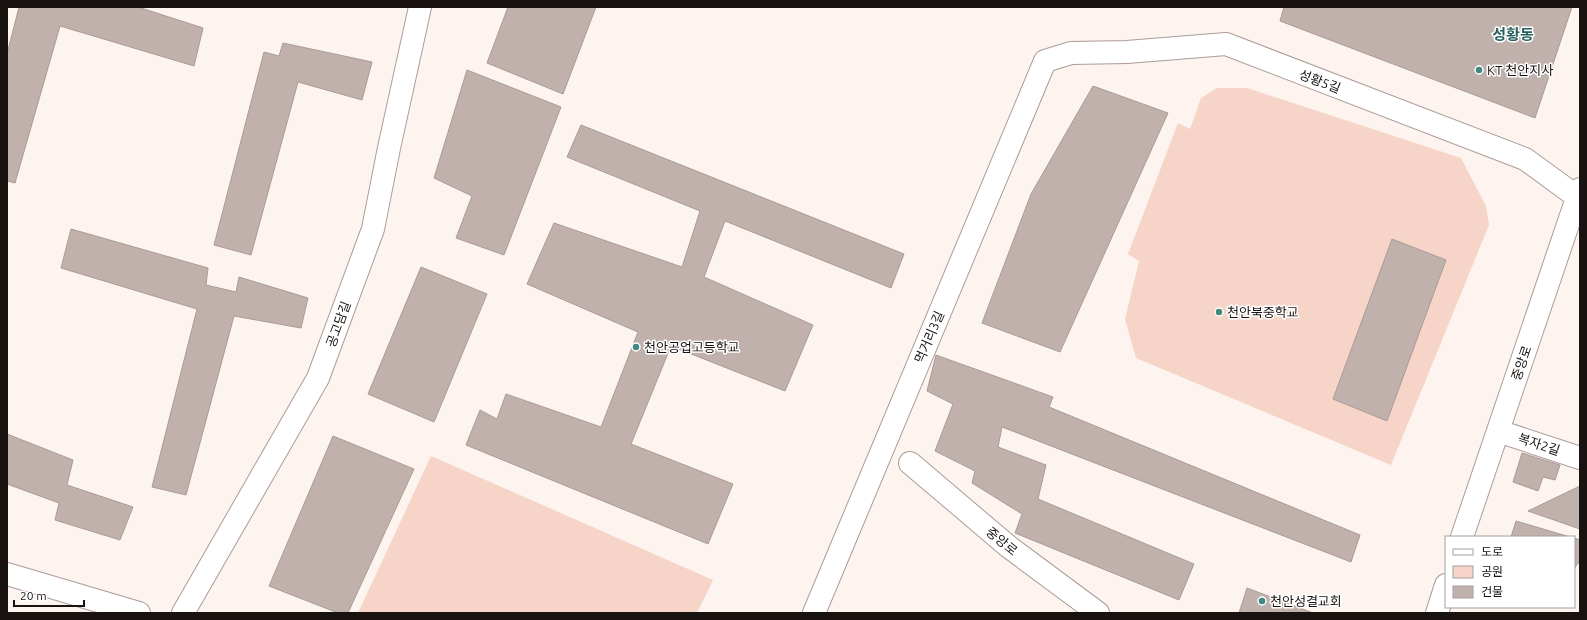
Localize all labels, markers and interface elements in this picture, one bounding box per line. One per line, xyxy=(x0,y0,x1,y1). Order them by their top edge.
district label: 성황동 xyxy=(1492,26,1534,43)
place label: KT 천안지사 xyxy=(1487,63,1553,77)
marker: KT 천안지사 xyxy=(1474,65,1484,75)
street label: 성황5길 xyxy=(1297,67,1343,95)
street label: 공고담길 xyxy=(323,299,353,349)
place label: 천안북중학교 xyxy=(1227,305,1299,319)
marker: 천안북중학교 xyxy=(1214,307,1224,317)
street label: 먹거리3길 xyxy=(912,309,946,365)
place label: 천안공업고등학교 xyxy=(644,340,740,354)
marker: 천안공업고등학교 xyxy=(631,342,641,352)
street label: 중앙로 xyxy=(1509,344,1533,382)
street label: 복자2길 xyxy=(1516,431,1562,457)
street label: 중앙로 xyxy=(984,524,1020,558)
legend xyxy=(1445,536,1575,608)
text: 도로 xyxy=(1481,545,1503,558)
text: 공원 xyxy=(1481,565,1503,578)
scale bar xyxy=(14,582,84,608)
text: 건물 xyxy=(1481,585,1503,598)
text: 20 m xyxy=(20,589,47,602)
place label: 천안성결교회 xyxy=(1270,594,1342,608)
marker: 천안성결교회 xyxy=(1257,596,1267,606)

